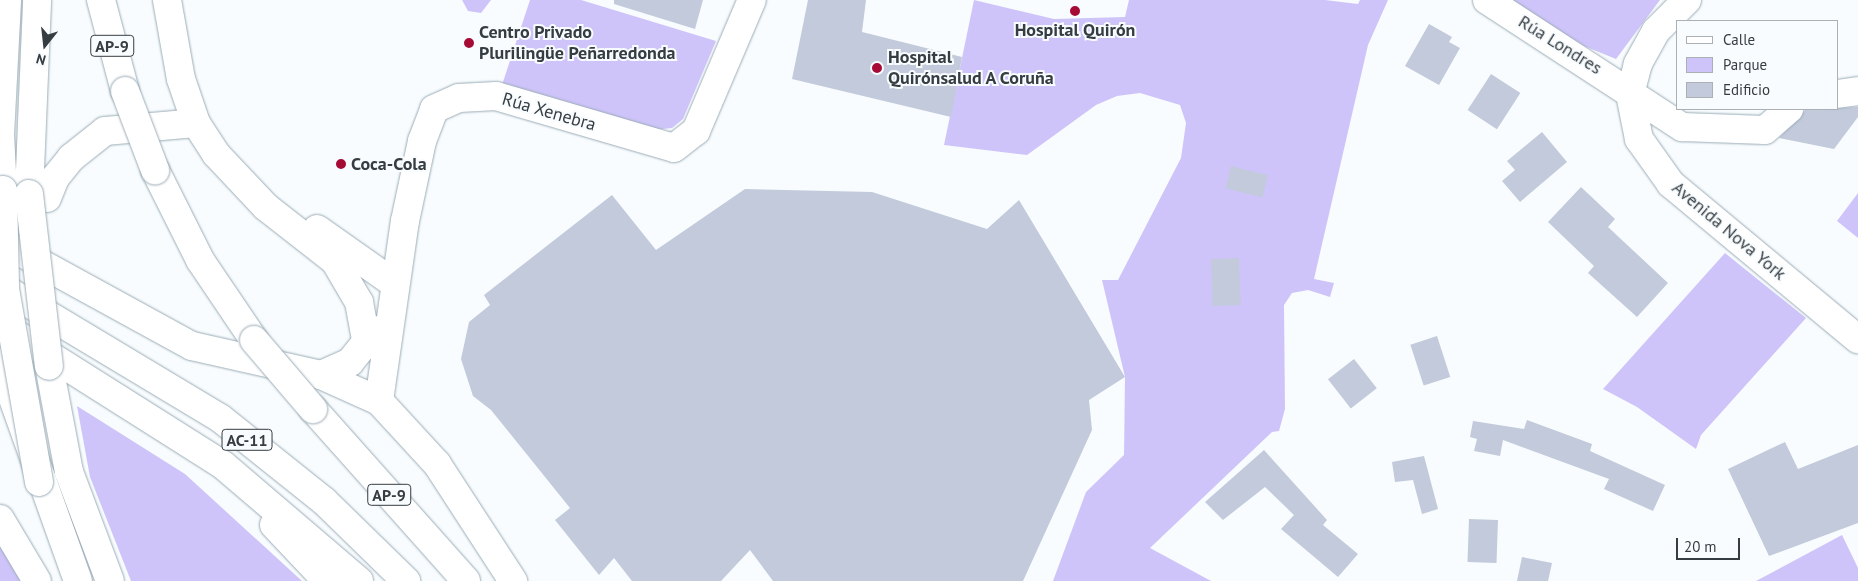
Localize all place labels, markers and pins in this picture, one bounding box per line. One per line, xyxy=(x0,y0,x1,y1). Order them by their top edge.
marker: Hospital Quirón xyxy=(1069,5,1081,17)
place label: Hospital Quirón xyxy=(1015,19,1135,41)
place label: Centro Privado Plurilingüe Peñarredonda xyxy=(479,22,676,64)
marker: Centro Privado Plurilingüe Peñarredonda xyxy=(463,37,475,49)
place label: Hospital Quirónsalud A Coruña xyxy=(888,47,1055,90)
marker: Hospital Quirónsalud A Coruña xyxy=(870,61,884,75)
place label: Coca-Cola xyxy=(351,153,427,175)
marker: Coca-Cola xyxy=(335,158,347,170)

